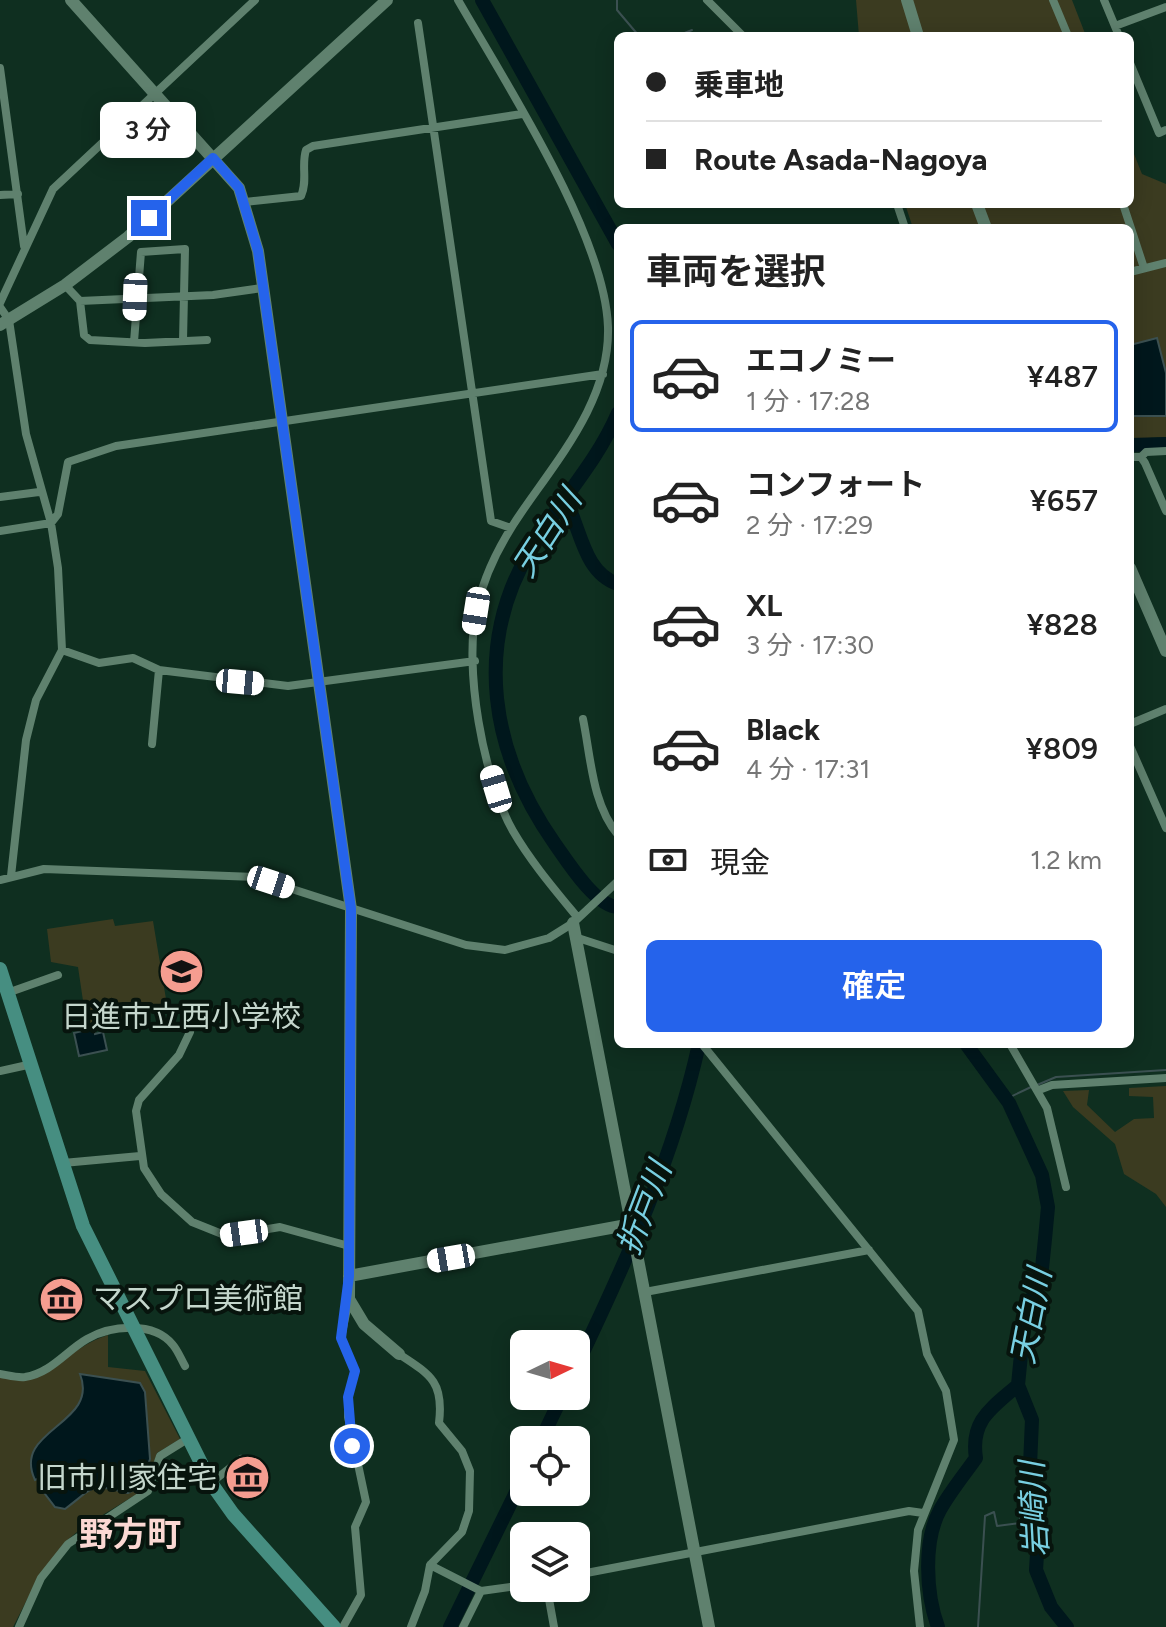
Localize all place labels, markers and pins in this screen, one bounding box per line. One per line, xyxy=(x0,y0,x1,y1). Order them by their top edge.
school or university icon: 日進市立西小学校 xyxy=(157,947,205,995)
place label: 日進市立西小学校 xyxy=(61,998,301,1035)
museum icon: マスプロ美術館 xyxy=(38,1275,86,1323)
place label: マスプロ美術館 xyxy=(93,1280,303,1317)
museum icon: 旧市川家住宅 xyxy=(224,1454,272,1502)
place label: 旧市川家住宅 xyxy=(37,1459,217,1496)

